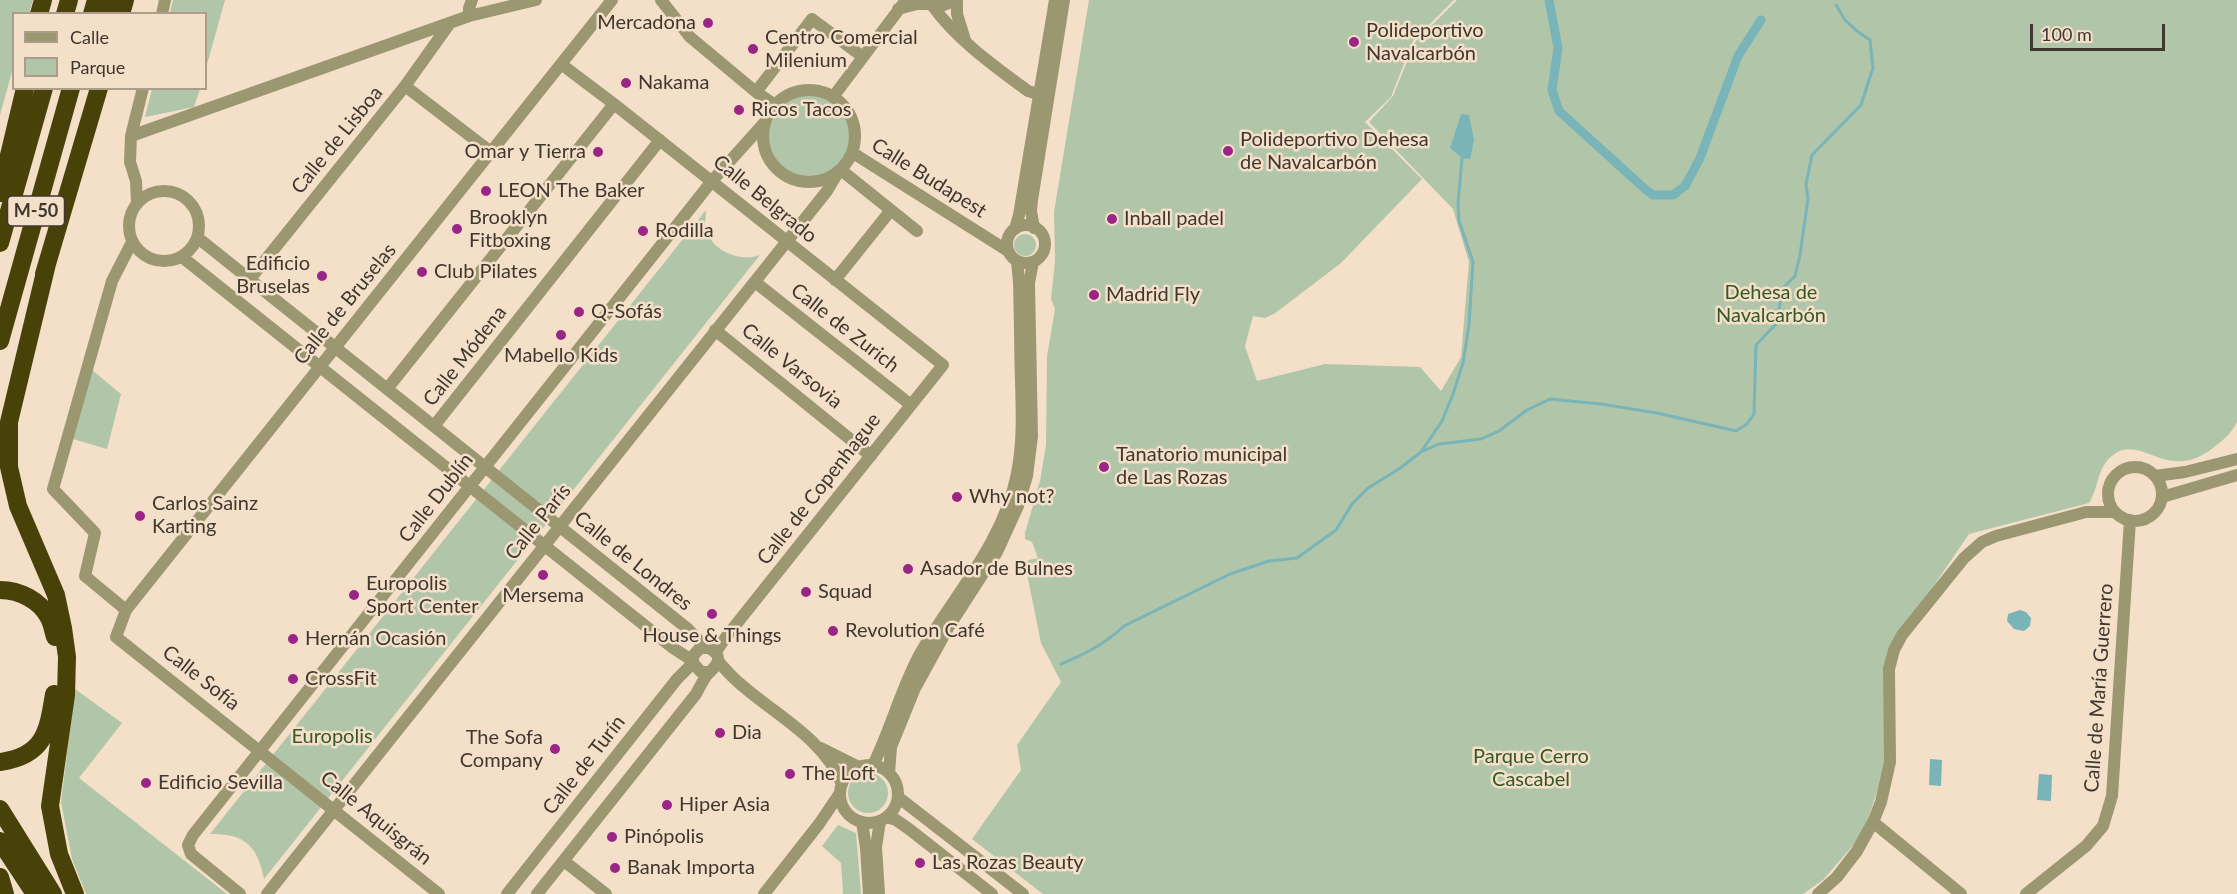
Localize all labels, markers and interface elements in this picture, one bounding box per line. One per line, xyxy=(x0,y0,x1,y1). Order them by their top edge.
place label: Mercadona xyxy=(597,11,696,35)
legend xyxy=(12,12,207,90)
scale bar xyxy=(2033,12,2168,50)
marker: Mercadona xyxy=(701,16,715,30)
place label: Polideportivo Navalcarbón xyxy=(1366,19,1484,66)
text: 100 m xyxy=(2041,23,2092,45)
text: Calle xyxy=(70,26,109,48)
place label: Centro Comercial Milenium xyxy=(765,26,918,73)
marker: Polideportivo Navalcarbón xyxy=(1347,35,1361,49)
marker: Centro Comercial Milenium xyxy=(746,42,760,56)
text: Parque xyxy=(70,56,125,78)
place label: Nakama xyxy=(638,71,709,95)
marker: Nakama xyxy=(619,76,633,90)
street label: Calle de Lisboa xyxy=(286,81,388,199)
place label: Ricos Tacos xyxy=(751,98,852,122)
marker: Ricos Tacos xyxy=(732,103,746,117)
place label: Polideportivo Dehesa de Navalcarbón xyxy=(1240,128,1429,175)
street label: Calle Budapest xyxy=(867,133,991,223)
place label: Omar y Tierra xyxy=(465,140,586,164)
marker: Polideportivo Dehesa de Navalcarbón xyxy=(1221,144,1235,158)
marker: Omar y Tierra xyxy=(591,145,605,159)
street label: Calle Belgrado xyxy=(708,150,822,248)
place label: LEON The Baker xyxy=(498,179,645,203)
marker: LEON The Baker xyxy=(479,184,493,198)
road number: M-50 xyxy=(8,196,64,226)
place label: Brooklyn Fitboxing xyxy=(469,206,551,253)
place label: Inball padel xyxy=(1124,207,1224,231)
marker: Inball padel xyxy=(1105,212,1119,226)
place label: Rodilla xyxy=(655,219,714,243)
marker: Brooklyn Fitboxing xyxy=(450,222,464,236)
marker: Rodilla xyxy=(636,224,650,238)
street label: Calle de Bruselas xyxy=(289,239,401,369)
place label: Edificio Bruselas xyxy=(236,252,310,299)
place label: Club Pilates xyxy=(434,260,537,284)
marker: Club Pilates xyxy=(415,265,429,279)
marker: Edificio Bruselas xyxy=(315,269,329,283)
street label: Calle de Zurich xyxy=(786,278,904,378)
park label: Dehesa de Navalcarbón xyxy=(1716,281,1826,328)
place label: Madrid Fly xyxy=(1106,283,1200,307)
marker: Madrid Fly xyxy=(1087,288,1101,302)
place label: Q-Sofás xyxy=(591,300,662,324)
street label: Calle Módena xyxy=(418,301,512,411)
marker: Q-Sofás xyxy=(572,305,586,319)
street label: Calle Varsovia xyxy=(737,318,847,414)
marker: Mabello Kids xyxy=(554,328,568,342)
place label: Mabello Kids xyxy=(504,344,618,368)
street label: Calle de Copenhague xyxy=(752,408,886,570)
place label: Tanatorio municipal de Las Rozas xyxy=(1116,443,1287,490)
street label: Calle Dublín xyxy=(394,449,478,547)
marker: Tanatorio municipal de Las Rozas xyxy=(1097,460,1111,474)
street label: Calle París xyxy=(500,479,576,565)
place label: Why not? xyxy=(969,485,1054,509)
marker: Why not? xyxy=(950,490,964,504)
place label: Carlos Sainz Karting xyxy=(152,492,258,539)
street label: Calle de Londres xyxy=(569,506,697,616)
marker: Carlos Sainz Karting xyxy=(133,509,147,523)
place label: Asador de Bulnes xyxy=(920,557,1073,581)
marker: Asador de Bulnes xyxy=(901,562,915,576)
marker: Mersema xyxy=(536,568,550,582)
place label: Europolis Sport Center xyxy=(366,572,478,619)
place label: Squad xyxy=(818,580,872,604)
street label: Calle de María Guerrero xyxy=(2080,583,2118,793)
place label: Mersema xyxy=(502,584,584,608)
marker: Squad xyxy=(799,585,813,599)
marker: Europolis Sport Center xyxy=(347,588,361,602)
marker: House & Things xyxy=(705,607,719,621)
place label: Revolution Café xyxy=(845,619,985,643)
place label: House & Things xyxy=(643,624,781,648)
marker: Revolution Café xyxy=(826,624,840,638)
place label: Hernán Ocasión xyxy=(305,627,447,651)
marker: Hernán Ocasión xyxy=(286,632,300,646)
street label: Calle Sofía xyxy=(157,640,245,716)
place label: CrossFit xyxy=(305,667,377,691)
marker: CrossFit xyxy=(286,672,300,686)
street label: Calle de Turín xyxy=(538,711,630,819)
place label: Dia xyxy=(732,721,762,745)
park label: Europolis xyxy=(291,725,373,749)
place label: The Sofa Company xyxy=(460,726,543,773)
marker: Dia xyxy=(713,726,727,740)
marker: The Sofa Company xyxy=(548,742,562,756)
park label: Parque Cerro Cascabel xyxy=(1473,745,1589,792)
place label: The Loft xyxy=(802,762,875,786)
street label: Calle Aquisgrán xyxy=(316,766,436,870)
marker: The Loft xyxy=(783,767,797,781)
place label: Edificio Sevilla xyxy=(158,771,283,795)
marker: Edificio Sevilla xyxy=(139,776,153,790)
place label: Hiper Asia xyxy=(679,793,770,817)
marker: Hiper Asia xyxy=(660,798,674,812)
place label: Pinópolis xyxy=(624,825,704,849)
marker: Pinópolis xyxy=(605,830,619,844)
place label: Las Rozas Beauty xyxy=(932,851,1084,875)
place label: Banak Importa xyxy=(627,856,755,880)
marker: Las Rozas Beauty xyxy=(913,856,927,870)
marker: Banak Importa xyxy=(608,861,622,875)

